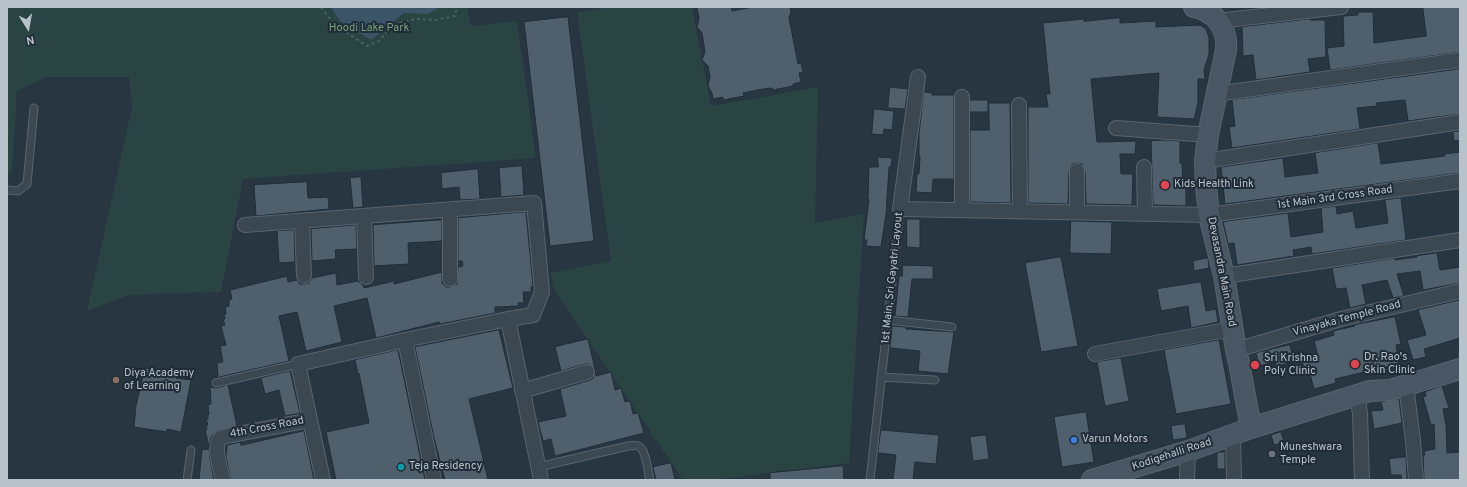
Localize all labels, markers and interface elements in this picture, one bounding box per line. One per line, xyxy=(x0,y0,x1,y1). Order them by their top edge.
north arrow xyxy=(8,8,48,48)
park label: Hoodi Lake Park xyxy=(329,22,409,36)
text: N xyxy=(25,32,36,47)
place label: Kids Health Link xyxy=(1174,178,1254,192)
marker: Kids Health Link xyxy=(1159,179,1171,191)
street label: 1st Main 3rd Cross Road xyxy=(1276,183,1394,213)
street label: 1st Main, Sri Gayatri Layout xyxy=(880,211,906,345)
street label: Devasandra Main Road xyxy=(1204,216,1238,328)
street label: Vinayaka Temple Road xyxy=(1292,298,1402,340)
place label: Dr. Rao's Skin Clinic xyxy=(1364,351,1415,377)
place label: Sri Krishna Poly Clinic xyxy=(1264,352,1318,378)
marker: Dr. Rao's Skin Clinic xyxy=(1349,358,1361,370)
marker: Sri Krishna Poly Clinic xyxy=(1249,359,1261,371)
place label: Diya Academy of Learning xyxy=(124,367,194,393)
marker: Diya Academy of Learning xyxy=(111,375,121,385)
street label: 4th Cross Road xyxy=(229,414,305,442)
place label: Varun Motors xyxy=(1082,433,1148,447)
marker: Varun Motors xyxy=(1069,435,1079,445)
street label: Kodigehalli Road xyxy=(1131,436,1213,474)
place label: Muneshwara Temple xyxy=(1280,441,1342,467)
marker: Muneshwara Temple xyxy=(1267,449,1277,459)
place label: Teja Residency xyxy=(409,460,482,474)
marker: Teja Residency xyxy=(396,462,406,472)

